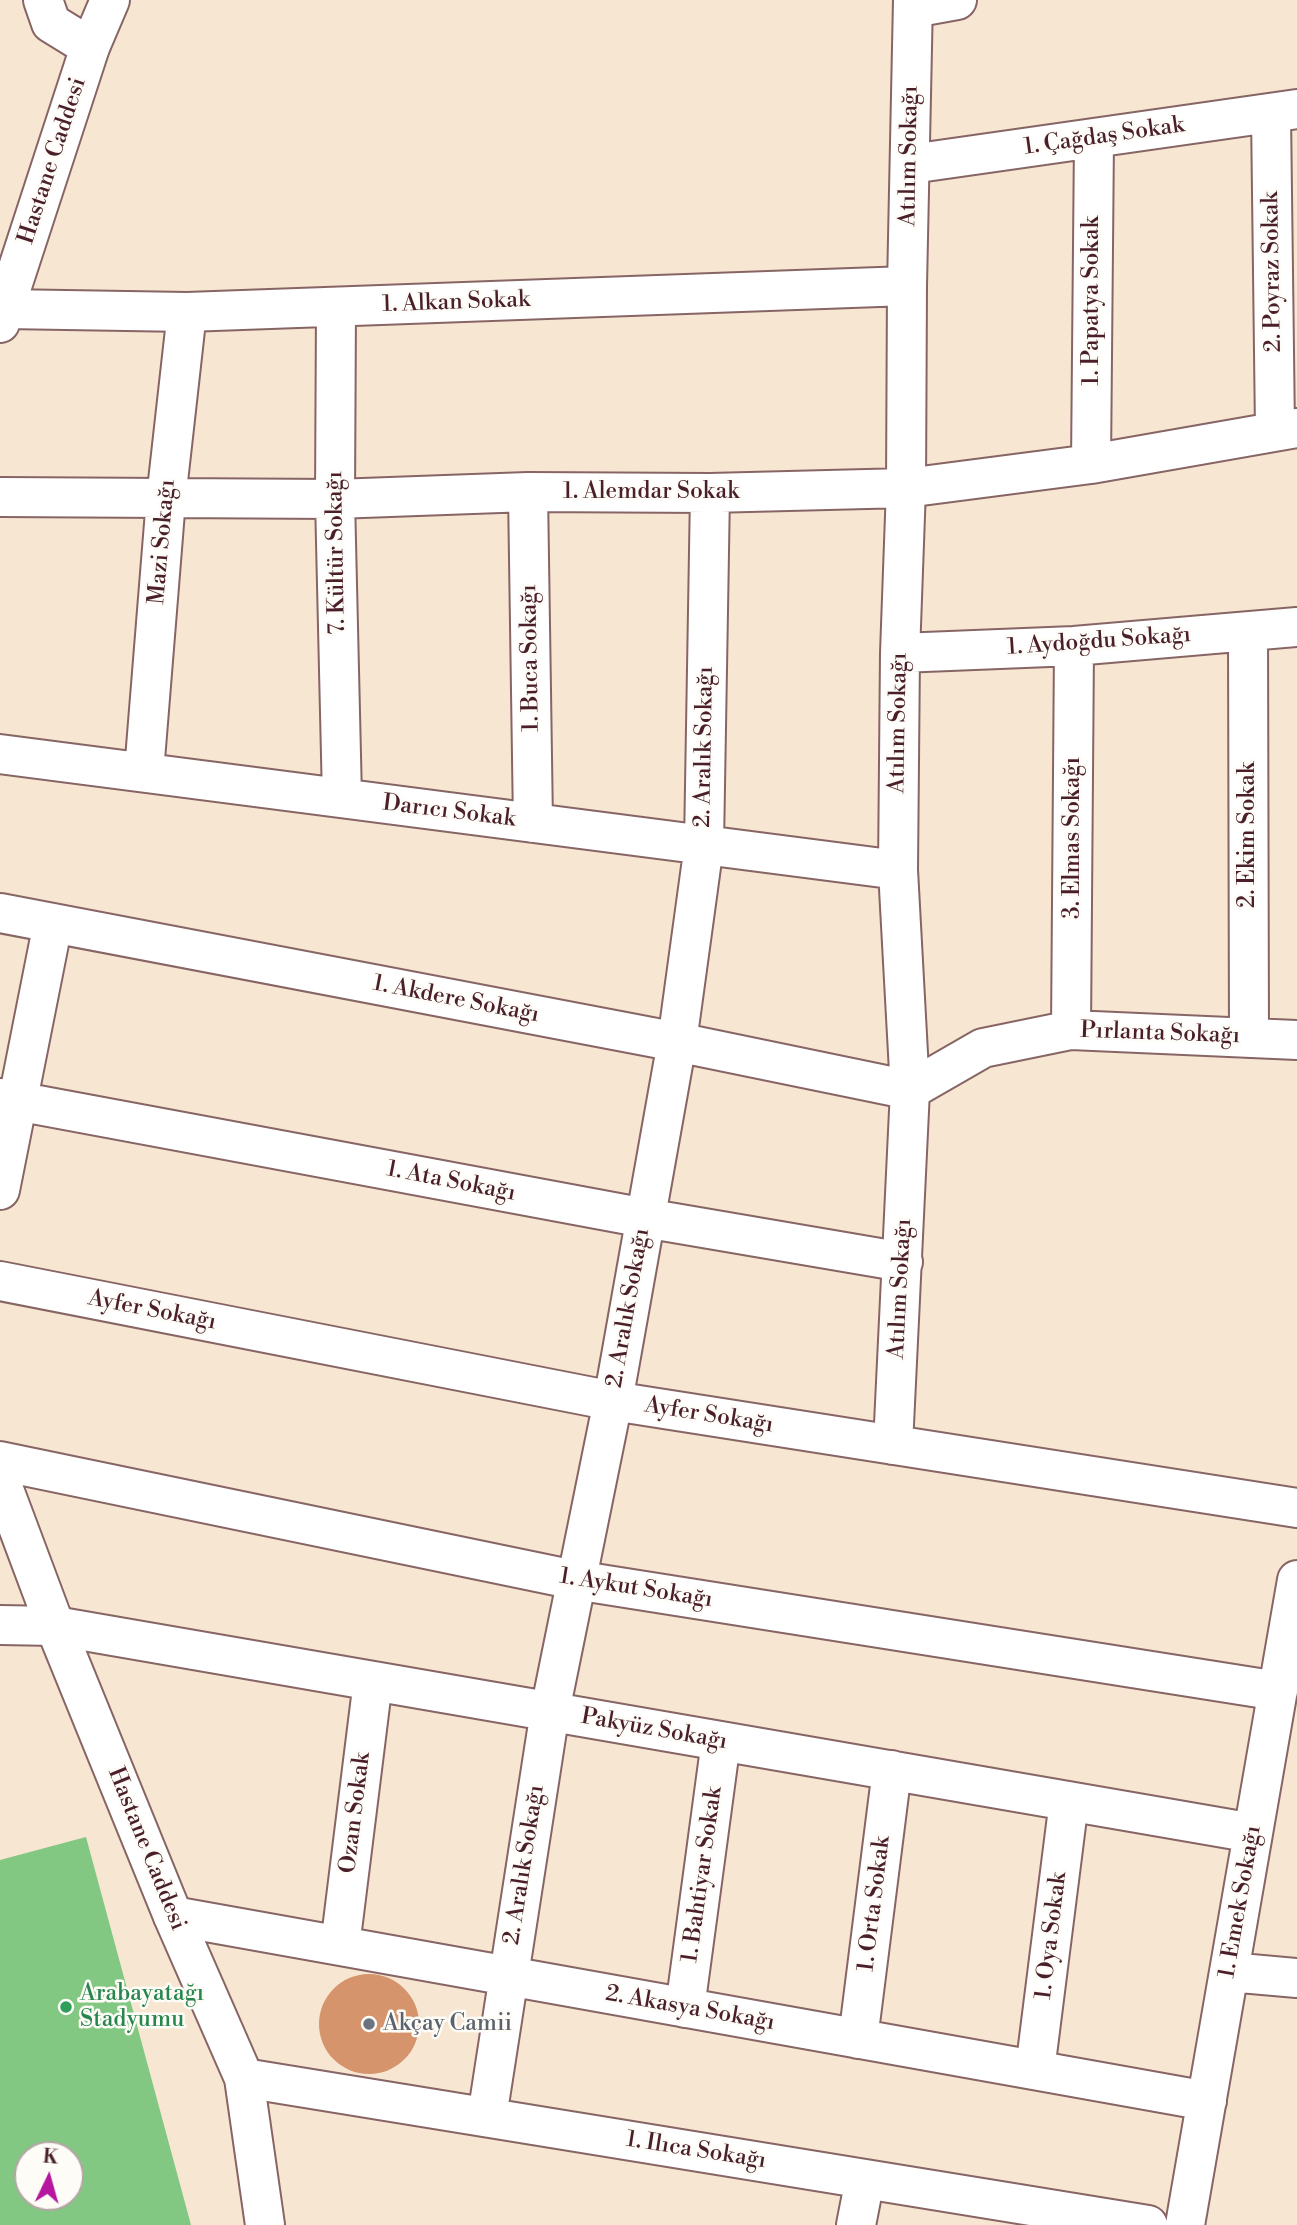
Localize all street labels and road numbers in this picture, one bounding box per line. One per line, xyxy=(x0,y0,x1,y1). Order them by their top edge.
street label: Hastane Caddesi xyxy=(13,74,93,248)
street label: Atılım Sokağı xyxy=(895,85,925,227)
street label: 1. Çağdaş Sokak xyxy=(1022,112,1186,162)
street label: 2. Poyraz Sokak xyxy=(1258,191,1288,353)
street label: 1. Papatya Sokak xyxy=(1078,216,1106,386)
street label: 1. Alkan Sokak xyxy=(381,287,531,319)
street label: 7. Kültür Sokağı xyxy=(322,471,352,635)
street label: Mazi Sokağı xyxy=(144,478,182,606)
street label: 1. Alemdar Sokak xyxy=(563,478,739,506)
street label: 1. Buca Sokağı xyxy=(516,584,546,732)
street label: 1. Aydoğdu Sokağı xyxy=(1006,622,1192,662)
street label: Atılım Sokağı xyxy=(884,652,914,794)
street label: 2. Aralık Sokağı xyxy=(690,666,720,828)
street label: 3. Elmas Sokağı xyxy=(1059,757,1087,919)
street label: 2. Ekim Sokak xyxy=(1234,762,1262,908)
street label: Darıcı Sokak xyxy=(381,790,517,834)
street label: 1. Akdere Sokağı xyxy=(371,970,541,1030)
street label: Pırlanta Sokağı xyxy=(1080,1017,1240,1051)
street label: 1. Ata Sokağı xyxy=(384,1156,518,1208)
street label: Atılım Sokağı xyxy=(884,1218,918,1360)
street label: 2. Aralık Sokağı xyxy=(601,1226,657,1390)
street label: Ayfer Sokağı xyxy=(86,1285,218,1337)
street label: Ayfer Sokağı xyxy=(643,1392,775,1440)
street label: 1. Aykut Sokağı xyxy=(558,1563,714,1615)
street label: Pakyüz Sokağı xyxy=(579,1704,729,1756)
street label: Ozan Sokak xyxy=(335,1751,377,1875)
street label: Hastane Caddesi xyxy=(101,1763,191,1935)
street label: 2. Aralık Sokağı xyxy=(499,1783,551,1947)
street label: 1. Bahtiyar Sokak xyxy=(677,1785,729,1965)
street label: 1. Emek Sokağı xyxy=(1214,1823,1268,1981)
street label: 1. Orta Sokak xyxy=(853,1835,897,1973)
street label: 1. Oya Sokak xyxy=(1030,1871,1074,2001)
street label: 2. Akasya Sokağı xyxy=(603,1981,777,2037)
street label: 1. Ilıca Sokağı xyxy=(624,2126,768,2176)

